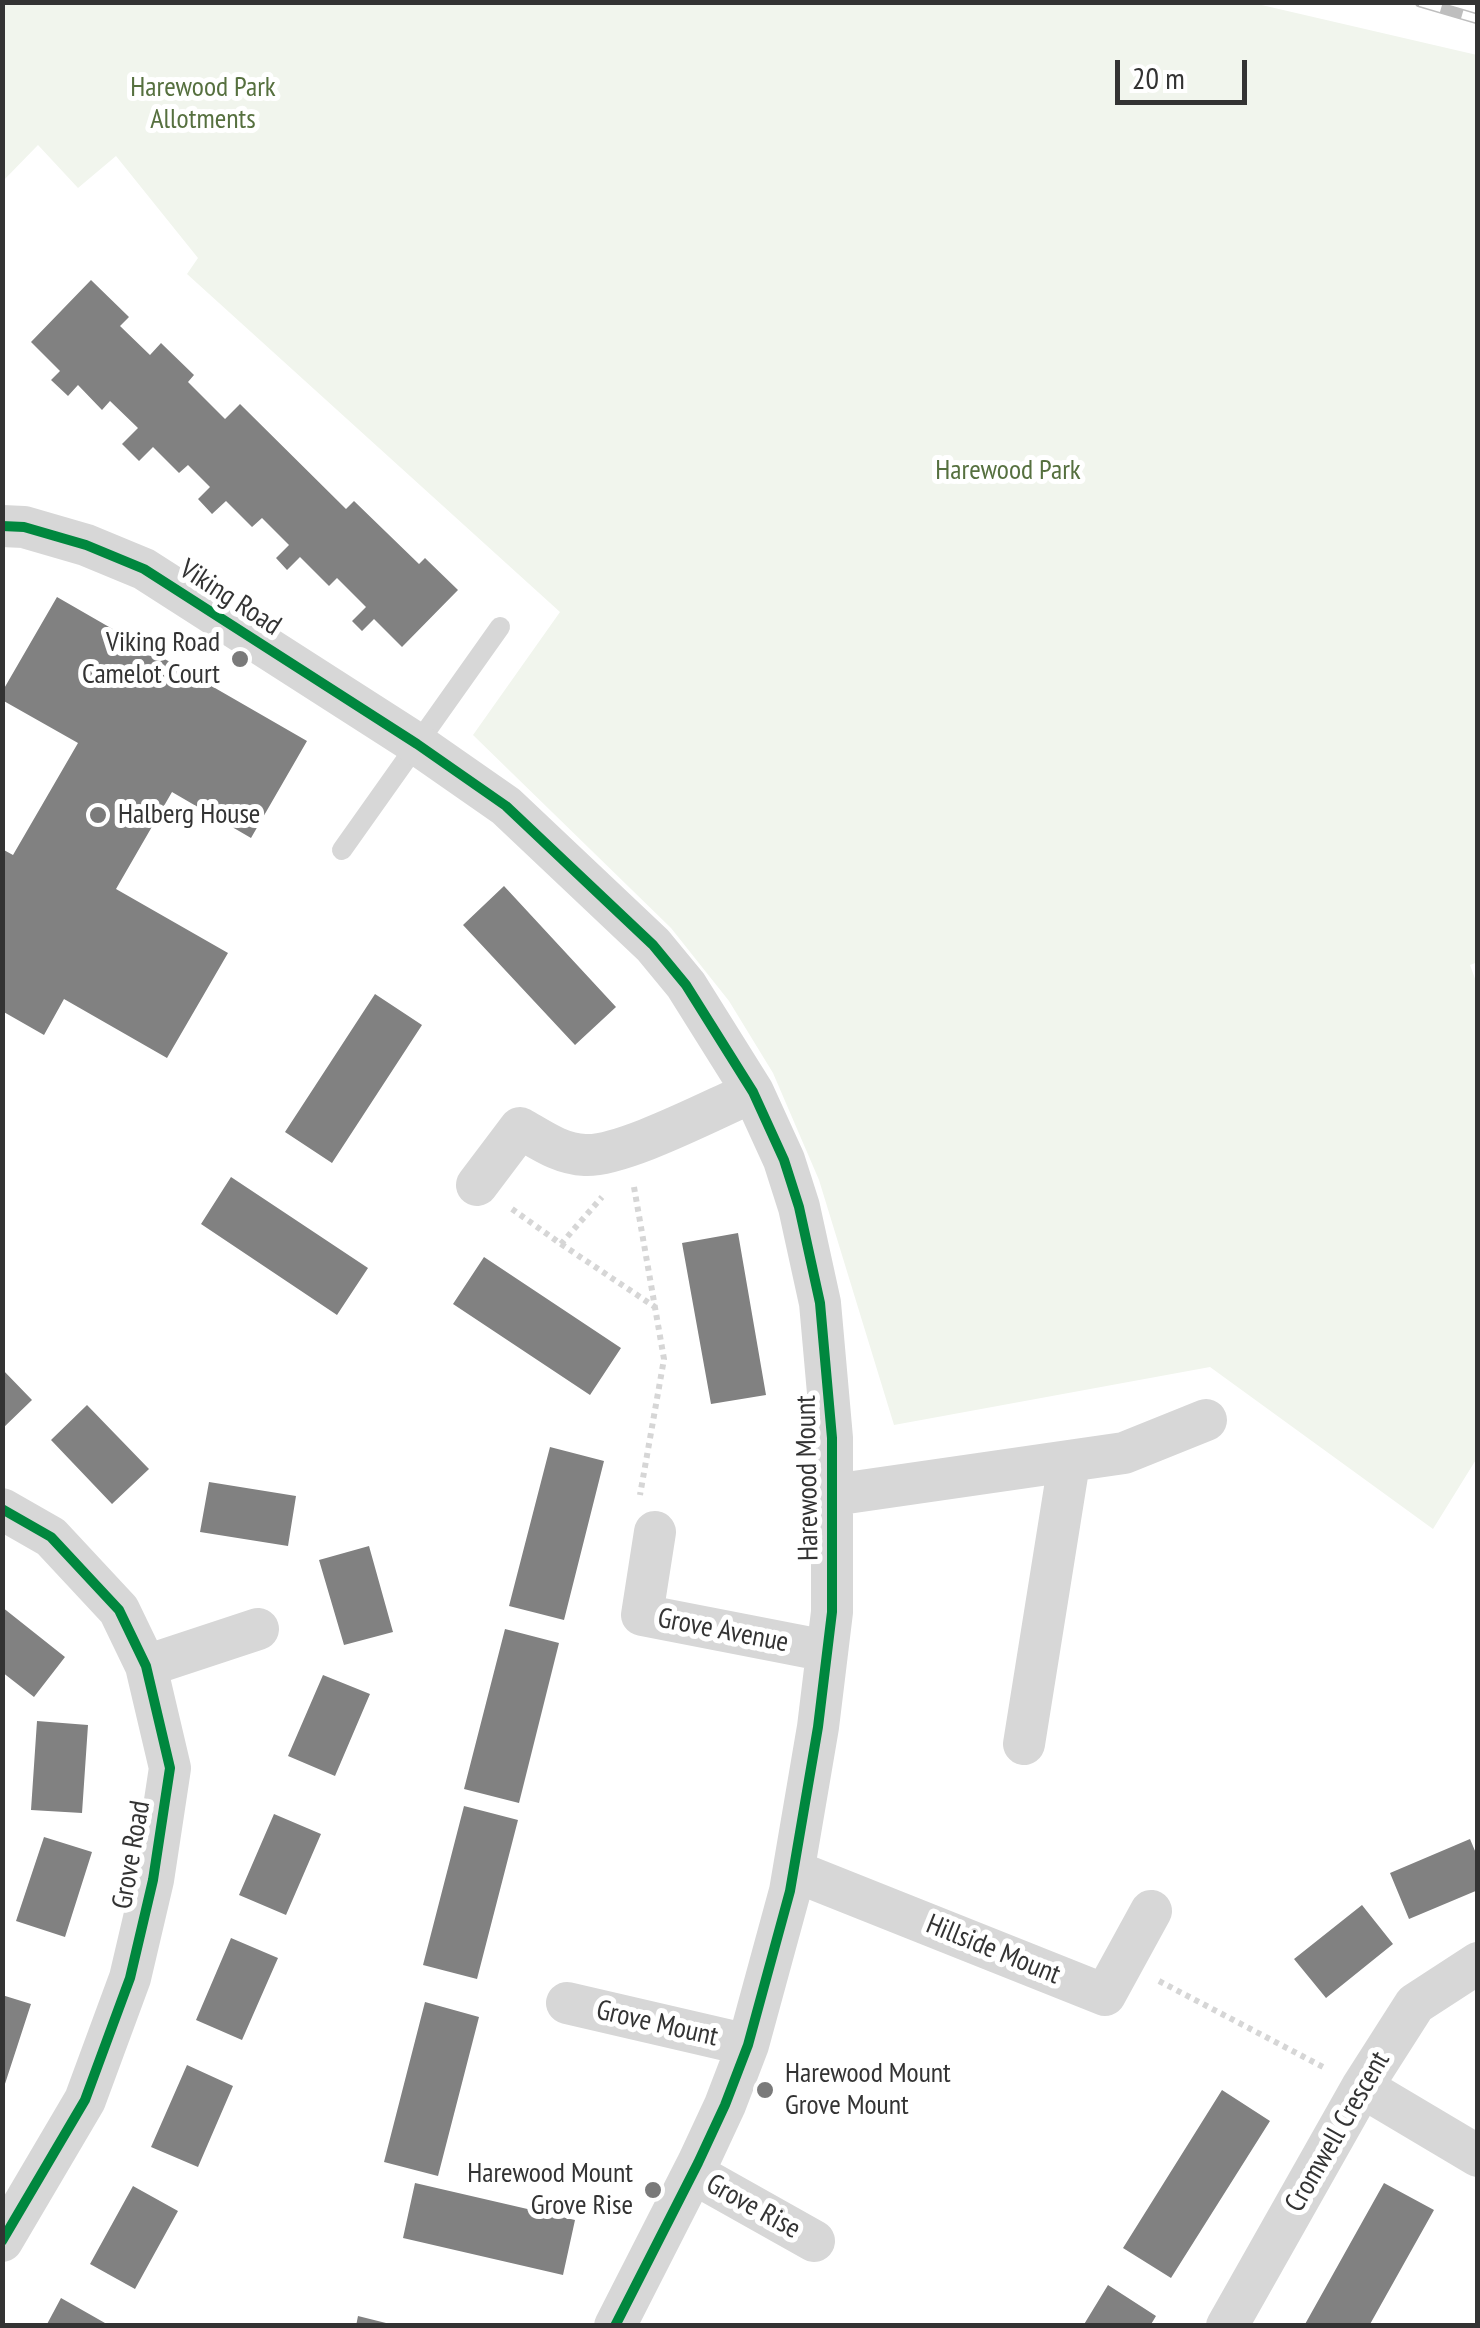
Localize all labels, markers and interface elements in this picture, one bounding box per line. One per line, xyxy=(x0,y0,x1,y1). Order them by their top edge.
scale bar xyxy=(1120,40,1252,102)
text: 20 m xyxy=(1132,58,1185,97)
park label: Harewood Park Allotments xyxy=(130,71,276,137)
park label: Harewood Park xyxy=(935,454,1081,488)
street label: Viking Road xyxy=(173,553,287,643)
place label: Viking Road Camelot Court xyxy=(82,626,220,692)
marker: Viking Road Camelot Court xyxy=(229,648,251,670)
place label: Halberg House xyxy=(118,798,260,832)
marker: Halberg House xyxy=(87,804,109,826)
street label: Harewood Mount xyxy=(790,1395,826,1561)
street label: Grove Avenue xyxy=(655,1602,791,1660)
street label: Grove Road xyxy=(106,1798,158,1912)
street label: Hillside Mount xyxy=(921,1908,1065,1992)
street label: Grove Mount xyxy=(593,1994,721,2054)
street label: Cromwell Crescent xyxy=(1279,2046,1397,2218)
place label: Harewood Mount Grove Mount xyxy=(785,2057,951,2123)
marker: Harewood Mount Grove Mount xyxy=(754,2079,776,2101)
place label: Harewood Mount Grove Rise xyxy=(467,2157,633,2223)
street label: Grove Rise xyxy=(700,2168,806,2246)
marker: Harewood Mount Grove Rise xyxy=(642,2179,664,2201)

